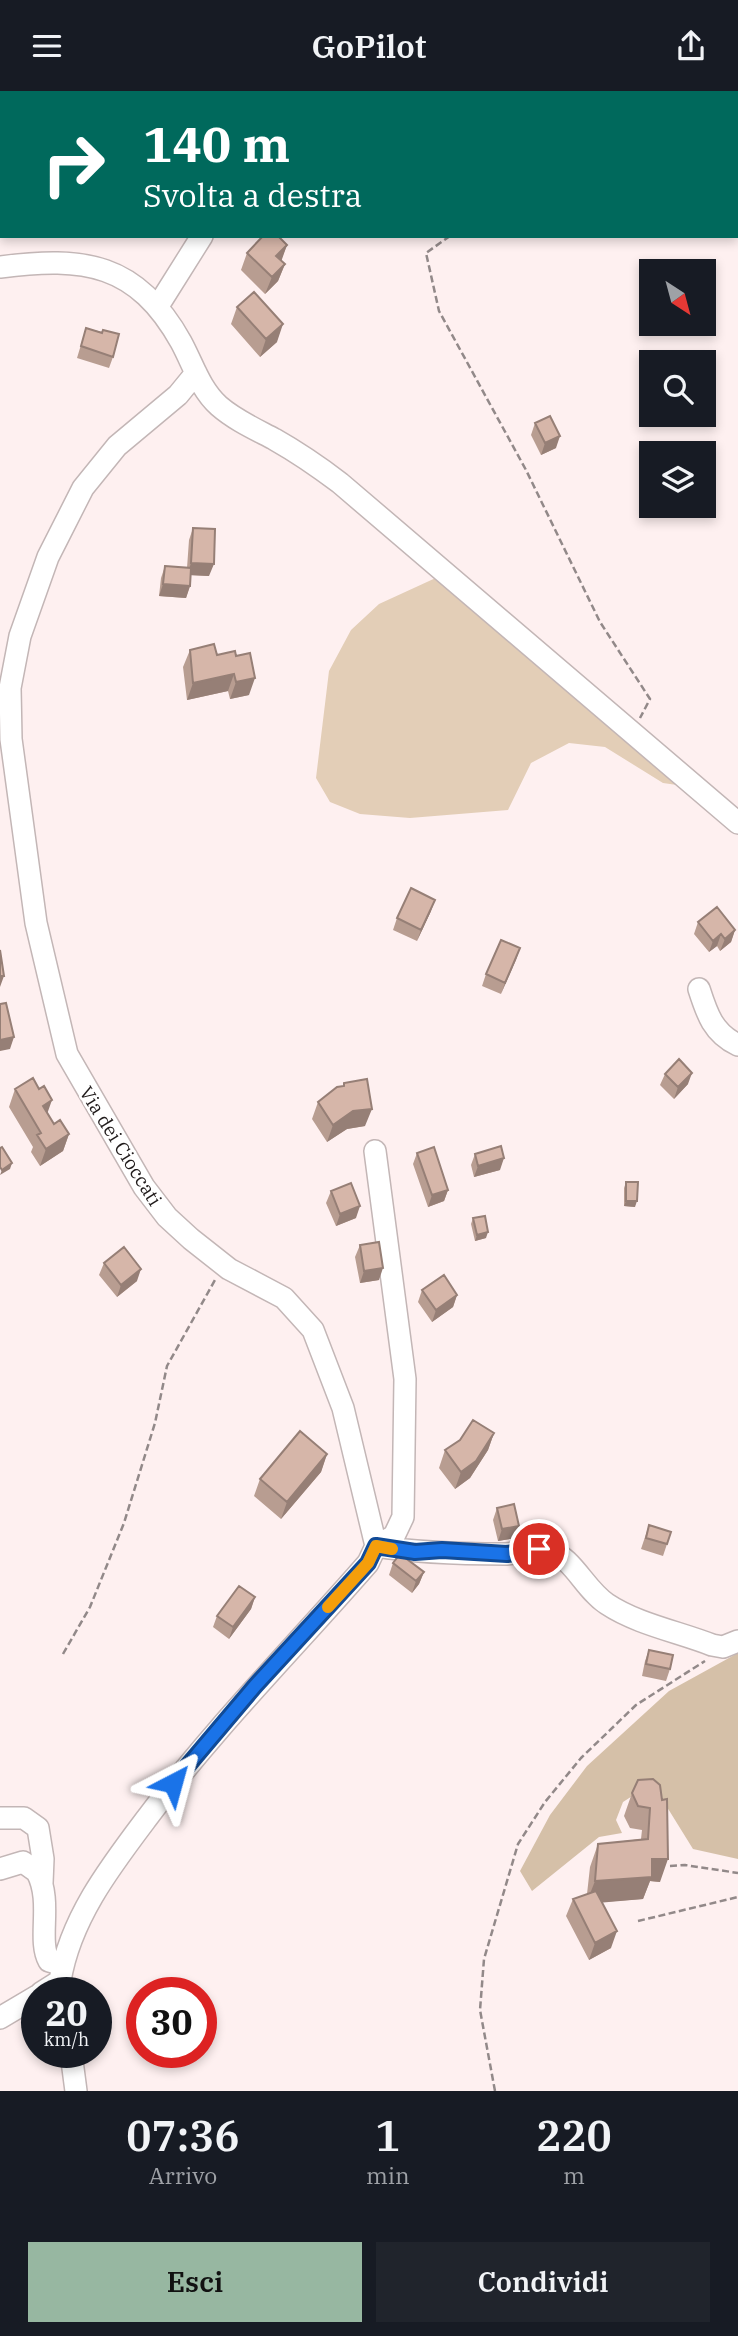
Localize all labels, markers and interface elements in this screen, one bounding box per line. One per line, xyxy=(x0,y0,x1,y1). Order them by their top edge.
text: GoPilot xyxy=(312,25,426,67)
icon: menu xyxy=(28,27,66,65)
icon: share xyxy=(672,27,710,65)
text: 140 m xyxy=(143,112,290,175)
icon: right xyxy=(28,119,119,210)
text: Svolta a destra xyxy=(143,174,362,216)
north arrow xyxy=(639,259,716,336)
map controls xyxy=(639,259,716,518)
button: search xyxy=(639,350,716,427)
button: layers xyxy=(639,441,716,518)
street label: Via dei Cioccati xyxy=(75,1082,167,1210)
pin xyxy=(509,1519,569,1579)
icon: arrive xyxy=(520,1530,558,1568)
position arrow xyxy=(136,1746,210,1820)
speed limit sign: 30 xyxy=(126,1977,217,2068)
text: 20 xyxy=(45,1990,88,2036)
text: km/h xyxy=(44,2028,89,2051)
text: 07:36 xyxy=(126,2108,240,2163)
text: 1 xyxy=(375,2108,400,2163)
text: 220 xyxy=(536,2108,612,2163)
text: Arrivo xyxy=(149,2160,217,2190)
text: min xyxy=(366,2160,410,2190)
text: m xyxy=(563,2160,585,2190)
button: Esci xyxy=(28,2242,362,2322)
button: Condividi xyxy=(376,2242,710,2322)

